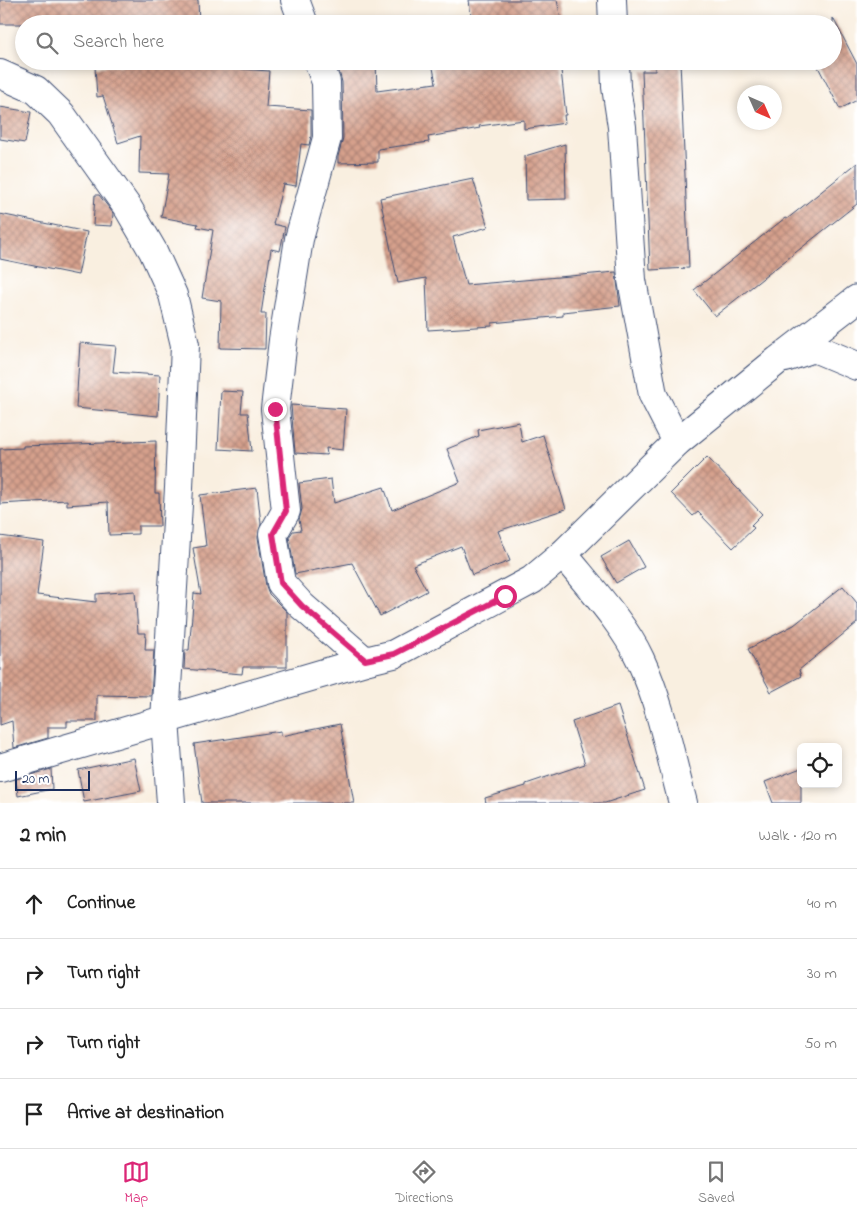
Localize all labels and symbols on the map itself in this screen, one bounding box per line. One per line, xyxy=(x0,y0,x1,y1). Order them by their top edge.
north arrow xyxy=(737,85,782,130)
route end xyxy=(264,398,287,421)
route start xyxy=(494,585,517,608)
scale bar xyxy=(15,768,90,791)

